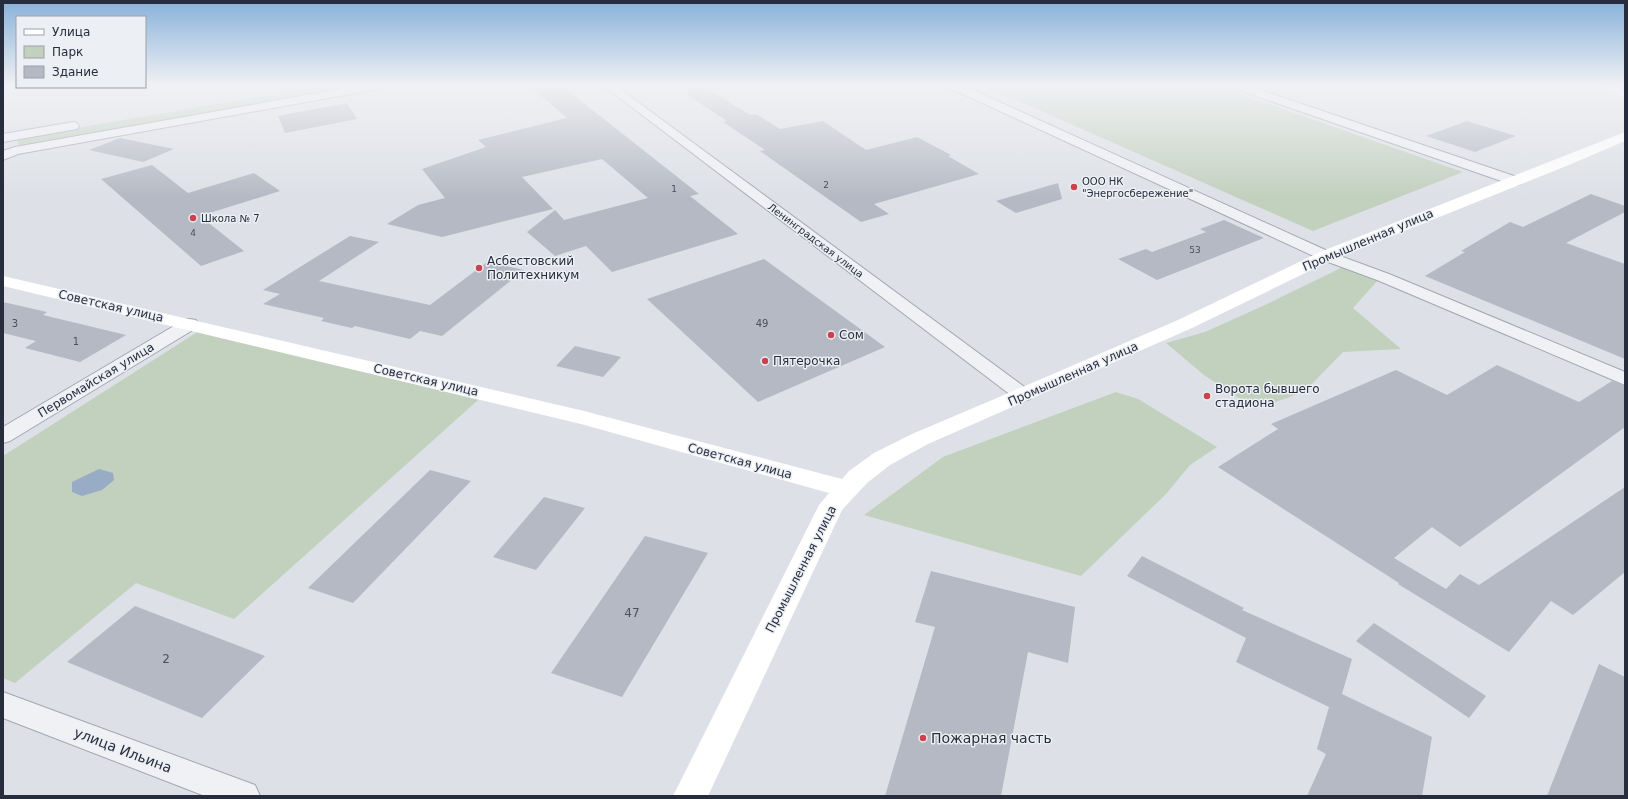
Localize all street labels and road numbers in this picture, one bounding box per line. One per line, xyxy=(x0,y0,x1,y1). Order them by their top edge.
street label: Ленинградская улица xyxy=(766,201,866,280)
street label: Промышленная улица xyxy=(1300,206,1436,274)
street label: Советская улица xyxy=(57,287,165,325)
street label: Промышленная улица xyxy=(1006,339,1140,409)
street label: Первомайская улица xyxy=(35,340,157,420)
street label: Советская улица xyxy=(372,361,480,399)
street label: Советская улица xyxy=(686,440,794,482)
street label: Промышленная улица xyxy=(763,503,839,635)
street label: улица Ильина xyxy=(72,724,174,776)

